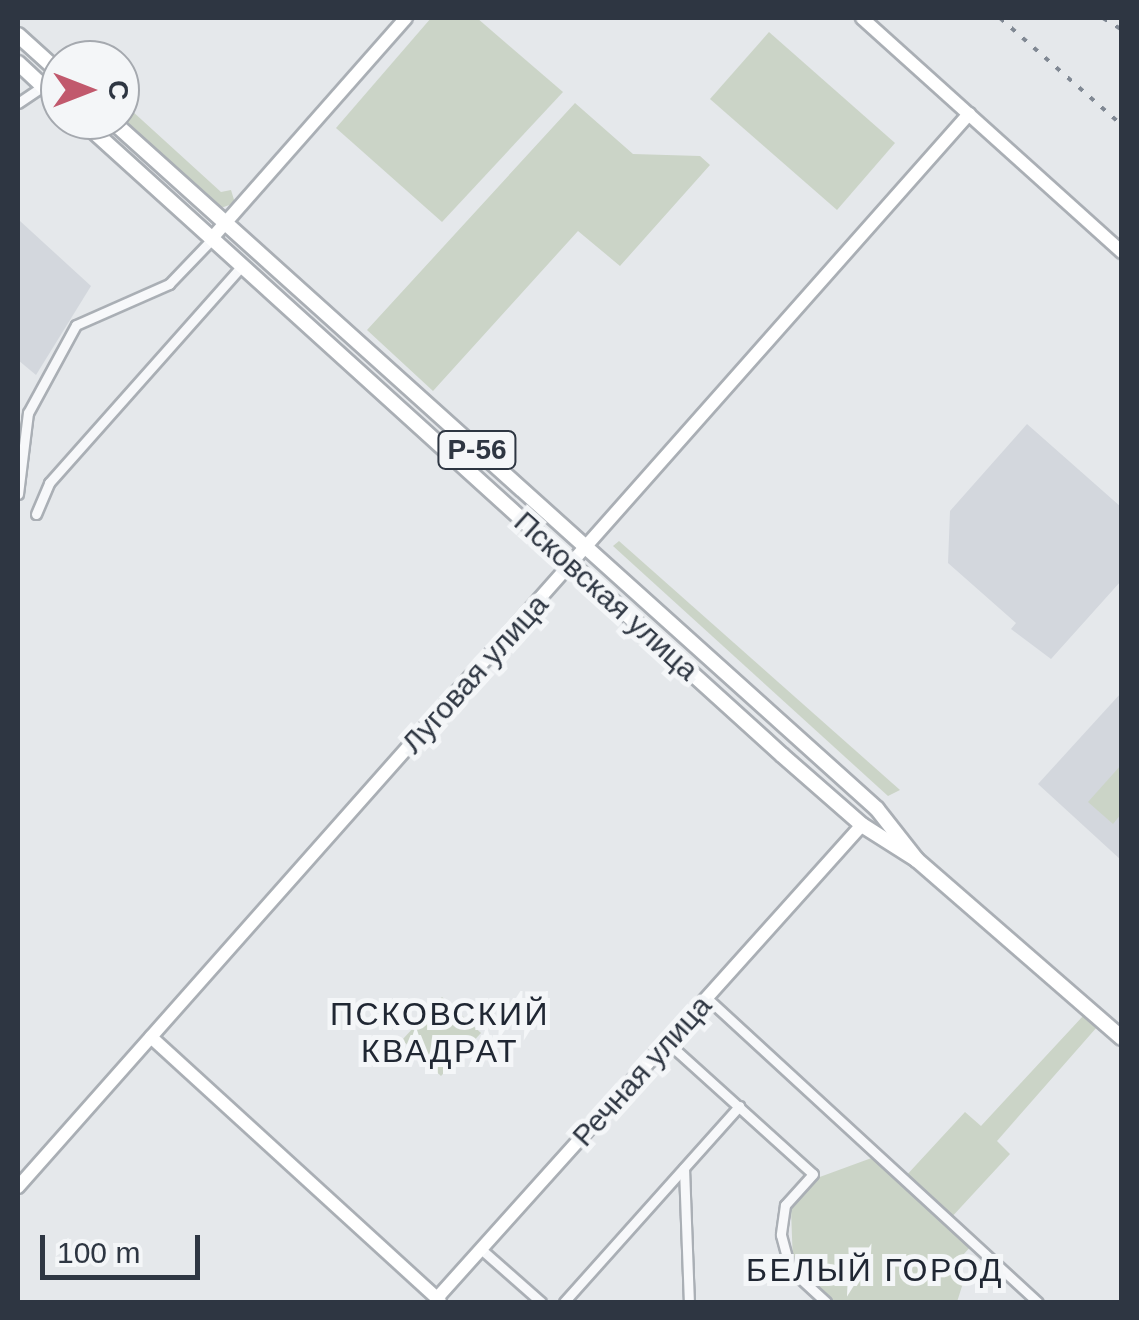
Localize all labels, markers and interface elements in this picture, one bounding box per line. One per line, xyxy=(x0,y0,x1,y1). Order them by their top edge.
north arrow xyxy=(40,40,140,140)
text: С xyxy=(103,80,134,100)
road number: Р-56 xyxy=(437,427,517,473)
street label: Псковская улица xyxy=(507,504,705,688)
street label: Луговая улица xyxy=(394,587,556,761)
street label: Речная улица xyxy=(565,988,719,1154)
district label: ПСКОВСКИЙ КВАДРАТ xyxy=(330,996,550,1071)
scale bar xyxy=(45,1215,205,1277)
text: 100 m xyxy=(57,1236,140,1269)
district label: БЕЛЫЙ ГОРОД xyxy=(746,1251,1004,1289)

